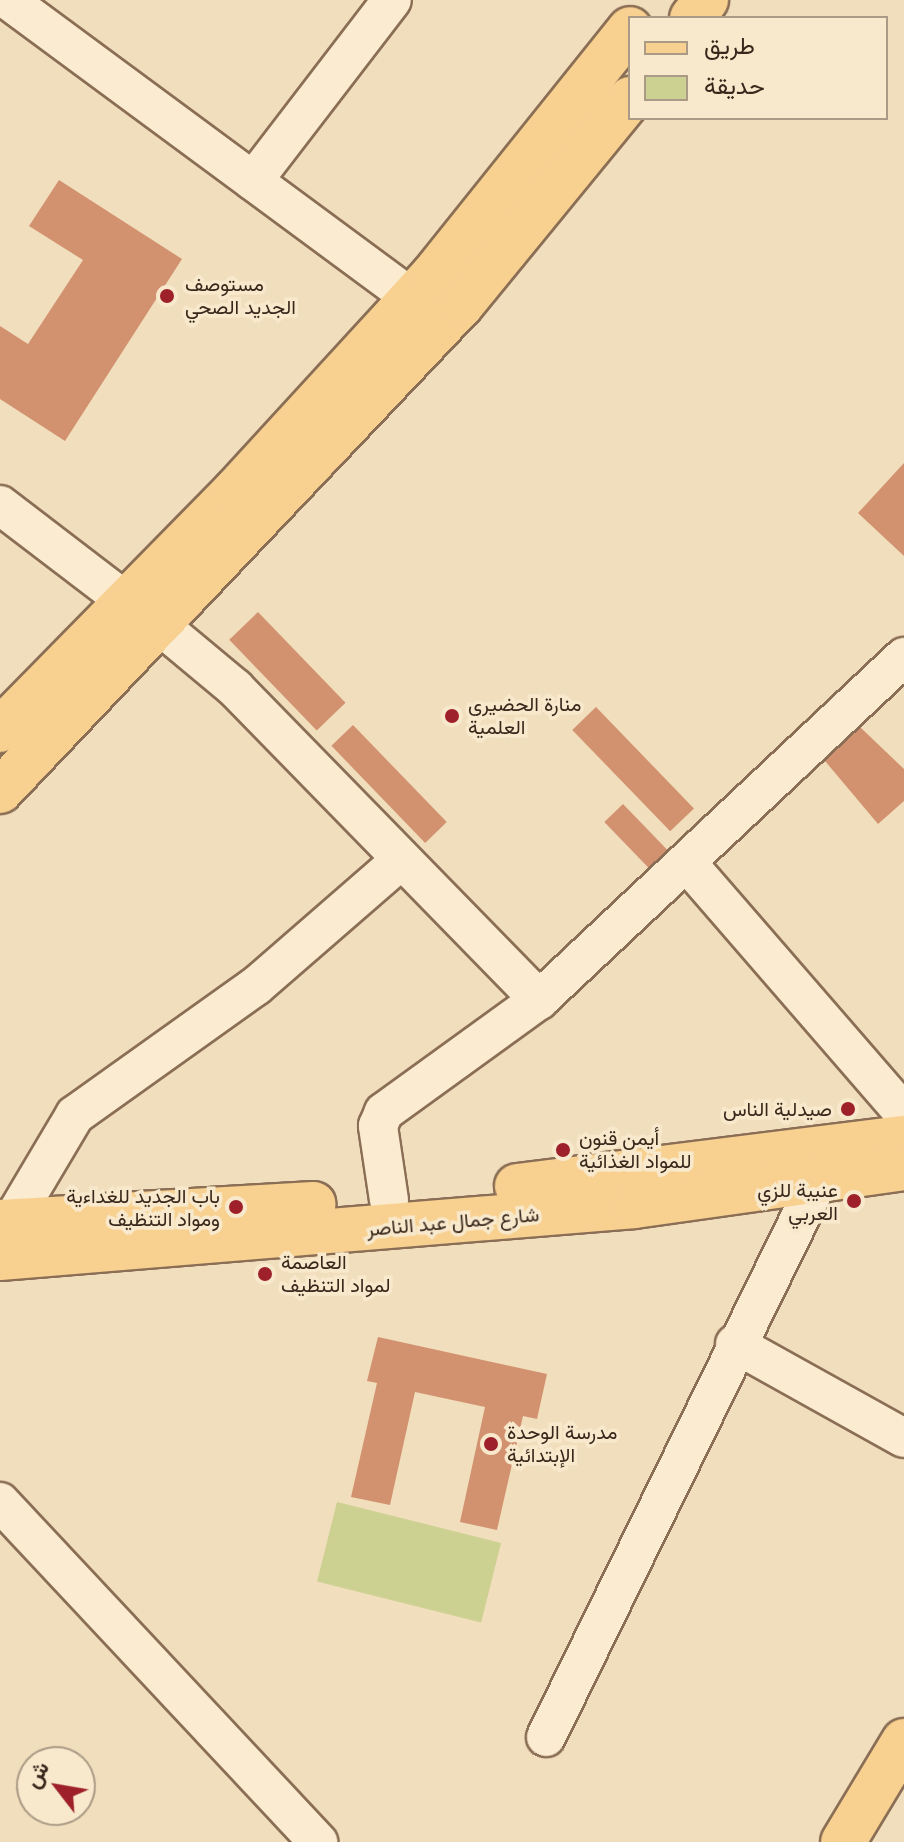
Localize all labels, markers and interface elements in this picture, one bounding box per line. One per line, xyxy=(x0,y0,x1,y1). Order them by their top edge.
legend xyxy=(628,16,888,120)
text: طريق xyxy=(704,32,755,60)
text: حديقة xyxy=(704,72,765,100)
place label: مستوصف الجديد الصحي xyxy=(185,272,296,319)
marker: مستوصف الجديد الصحي xyxy=(156,285,178,307)
place label: منارة الحضيري العلمية xyxy=(468,692,581,739)
marker: منارة الحضيري العلمية xyxy=(443,707,461,725)
place label: صيدلية الناس xyxy=(723,1097,832,1121)
marker: صيدلية الناس xyxy=(839,1100,857,1118)
place label: أيمن قنون للمواد الغذائية xyxy=(579,1126,692,1173)
marker: أيمن قنون للمواد الغذائية xyxy=(554,1141,572,1159)
place label: عنيبة للزي العربي xyxy=(757,1178,838,1225)
place label: باب الجديد للغداءية ومواد التنظيف xyxy=(66,1184,220,1231)
marker: عنيبة للزي العربي xyxy=(845,1192,863,1210)
marker: باب الجديد للغداءية ومواد التنظيف xyxy=(227,1198,245,1216)
street label: شارع جمال عبد الناصر xyxy=(366,1203,540,1241)
place label: العاصمة لمواد التنظيف xyxy=(281,1250,391,1297)
marker: العاصمة لمواد التنظيف xyxy=(256,1265,274,1283)
place label: مدرسة الوحدة الإبتدائية xyxy=(507,1420,617,1467)
marker: مدرسة الوحدة الإبتدائية xyxy=(482,1435,500,1453)
north arrow xyxy=(16,1746,96,1826)
text: ش xyxy=(19,1757,54,1792)

